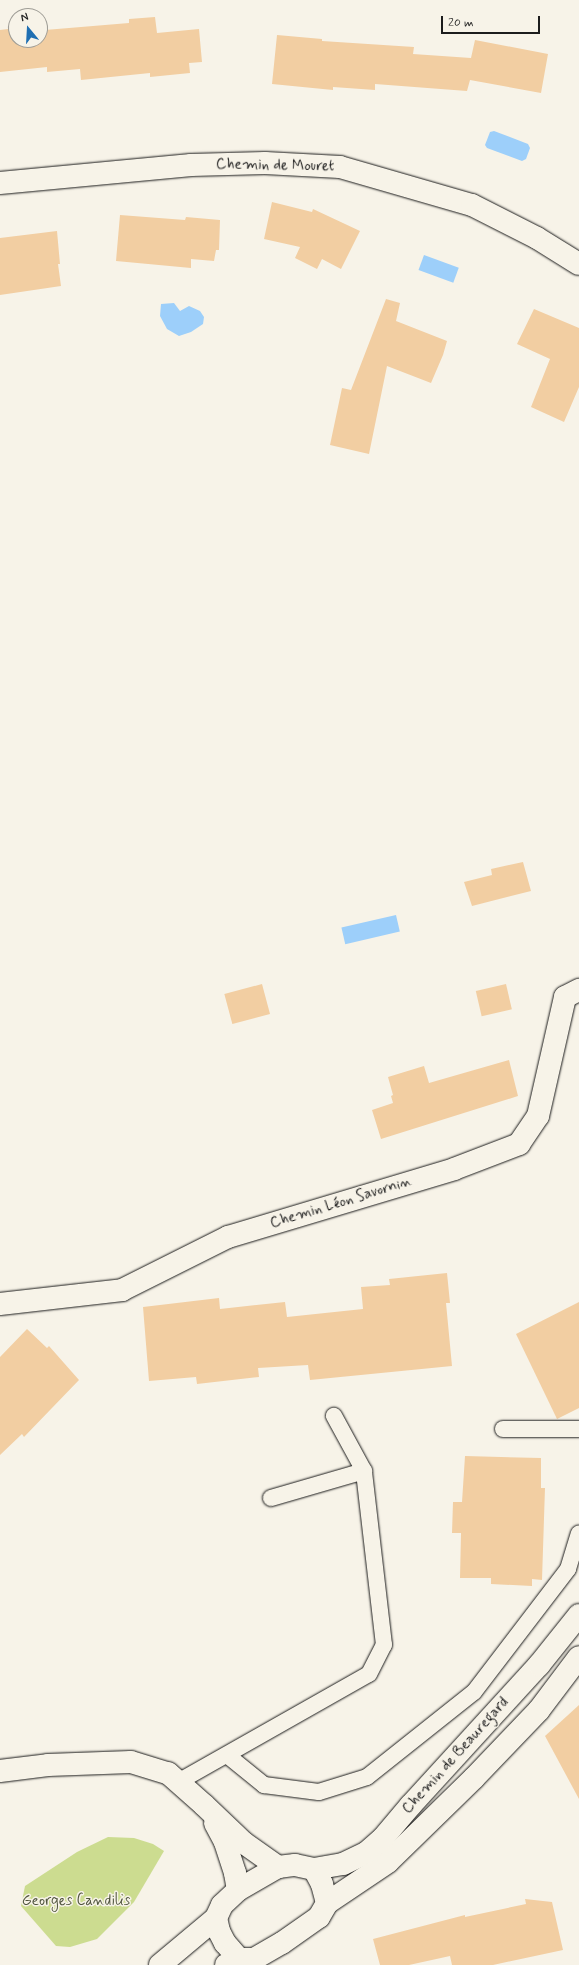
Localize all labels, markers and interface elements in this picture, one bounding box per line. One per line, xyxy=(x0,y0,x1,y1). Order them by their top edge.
north arrow xyxy=(8,8,48,48)
scale bar xyxy=(443,8,542,34)
text: N xyxy=(19,10,30,25)
text: 20 m xyxy=(448,15,474,31)
street label: Chemin de Mouret xyxy=(215,156,335,176)
street label: Chemin Léon Savornin xyxy=(268,1173,414,1233)
street label: Chemin de Beauregard xyxy=(399,1694,513,1818)
park label: Georges Candilis xyxy=(22,1893,130,1911)

